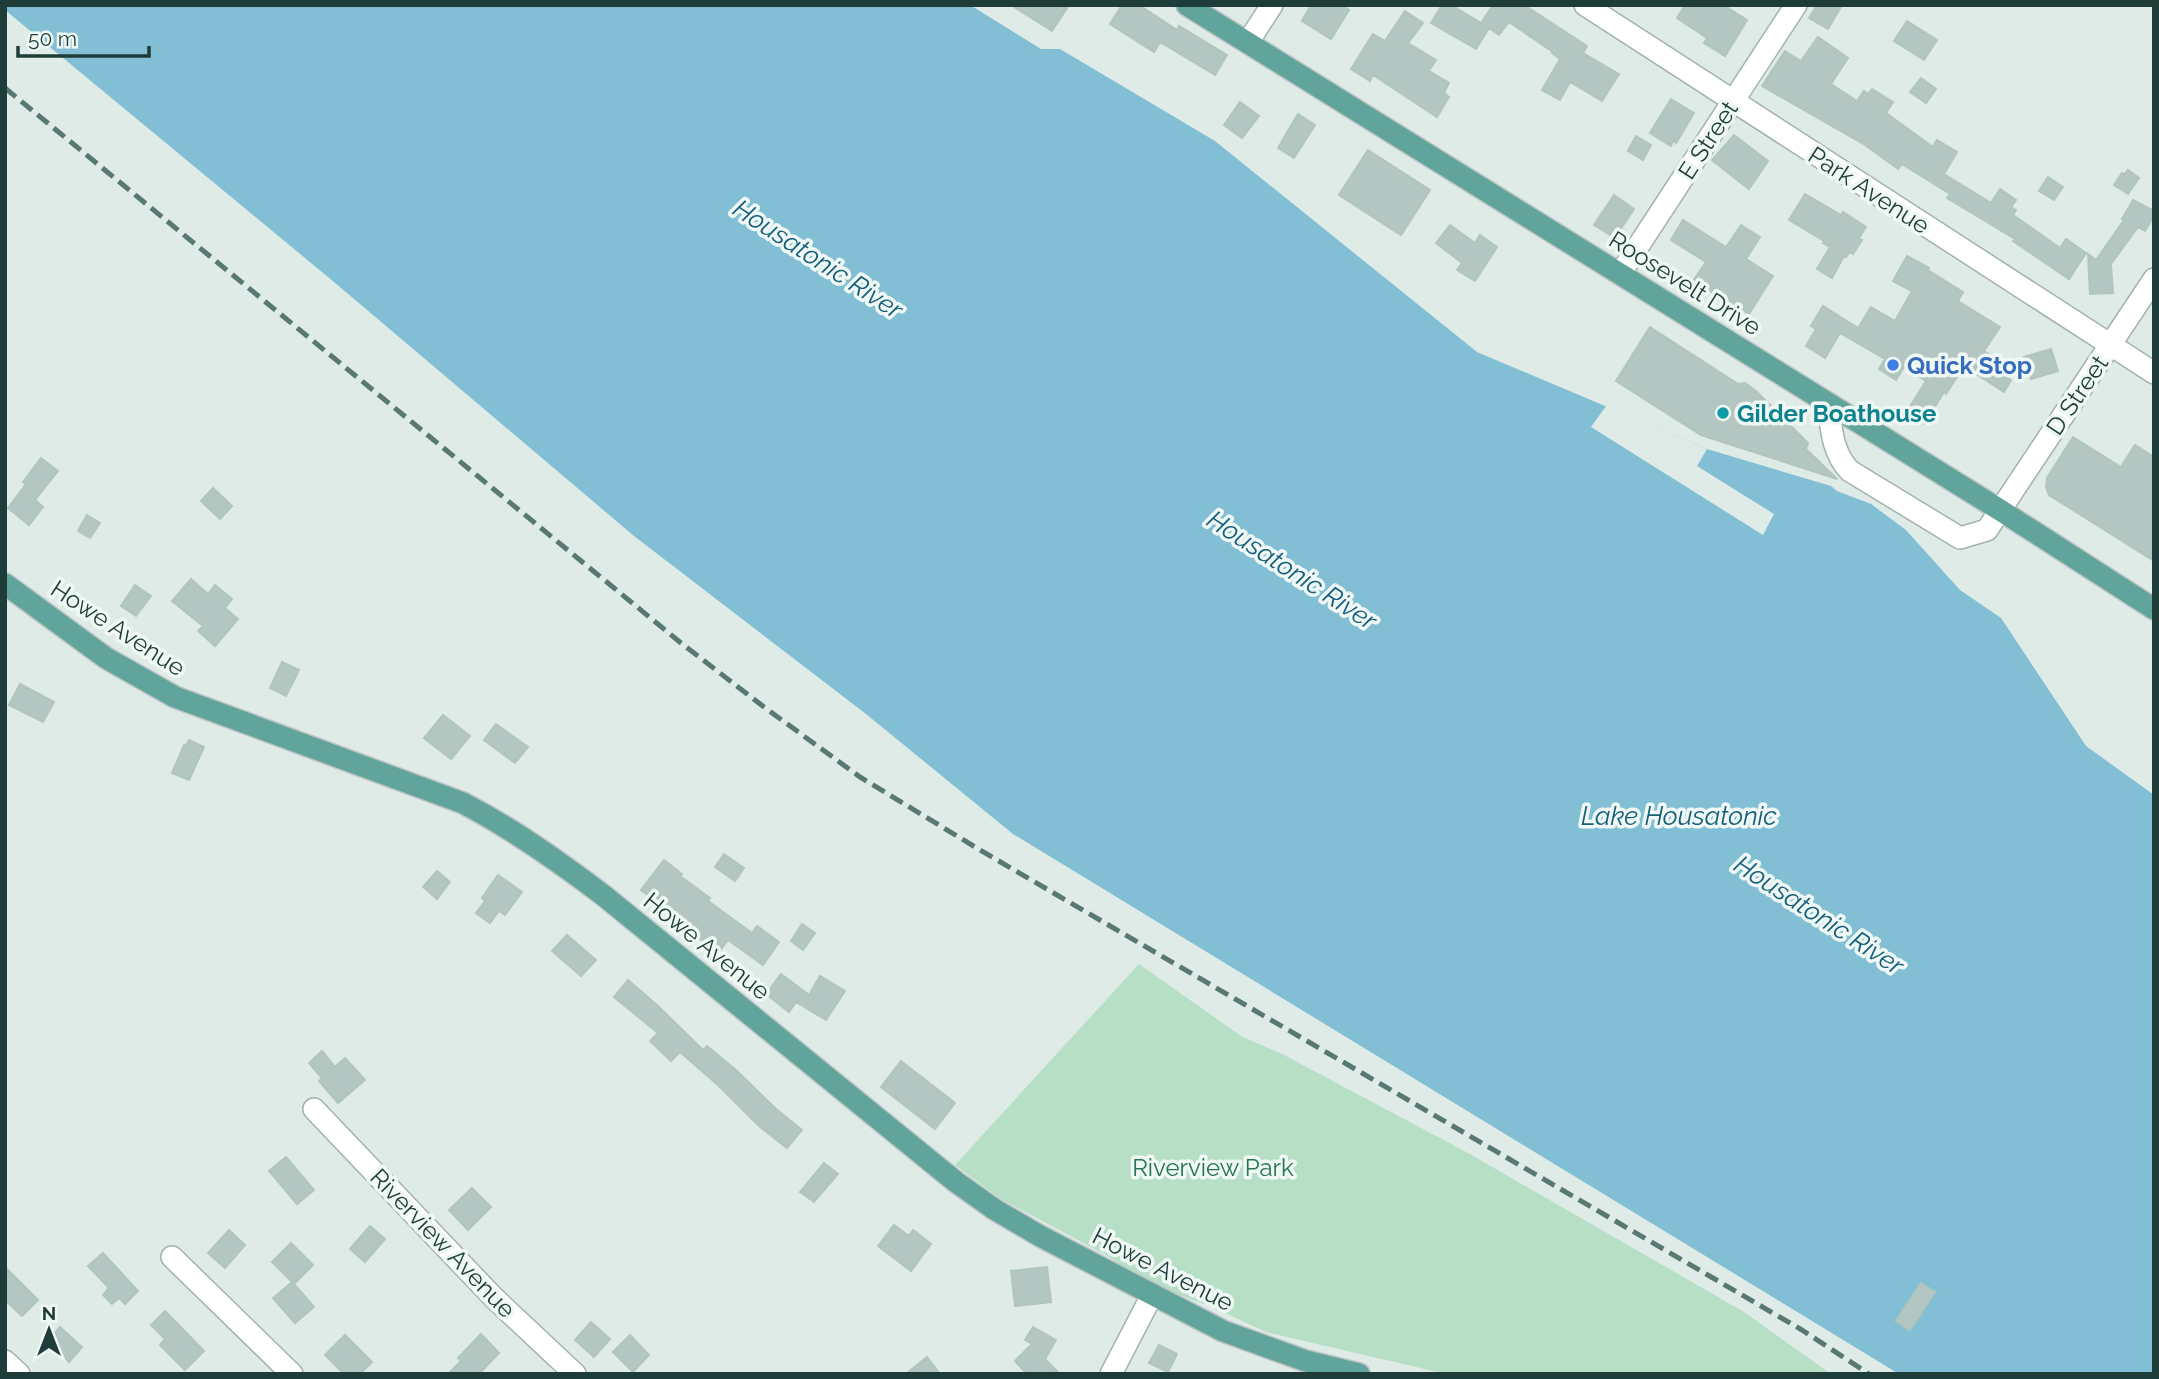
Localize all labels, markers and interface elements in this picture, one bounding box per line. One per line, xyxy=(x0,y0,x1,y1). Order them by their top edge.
scale bar xyxy=(18,14,149,58)
text: 50 m xyxy=(28,26,77,51)
street label: E Street xyxy=(1672,96,1744,184)
street label: Park Avenue xyxy=(1803,140,1935,240)
water label: Housatonic River xyxy=(728,193,909,326)
street label: Roosevelt Drive xyxy=(1604,225,1766,341)
street label: D Street xyxy=(2040,350,2114,440)
place label: Quick Stop xyxy=(1907,351,2032,380)
marker: Quick Stop xyxy=(1885,357,1901,373)
place label: Gilder Boathouse xyxy=(1737,399,1936,428)
marker: Gilder Boathouse xyxy=(1715,405,1731,421)
water label: Housatonic River xyxy=(1202,504,1383,637)
street label: Howe Avenue xyxy=(45,574,191,682)
water label: Lake Housatonic xyxy=(1581,801,1777,831)
water label: Housatonic River xyxy=(1729,849,1910,982)
street label: Howe Avenue xyxy=(638,886,776,1006)
park label: Riverview Park xyxy=(1132,1153,1294,1182)
street label: Riverview Avenue xyxy=(365,1162,521,1324)
street label: Howe Avenue xyxy=(1088,1221,1238,1317)
north arrow xyxy=(14,1295,84,1365)
text: N xyxy=(42,1302,56,1324)

